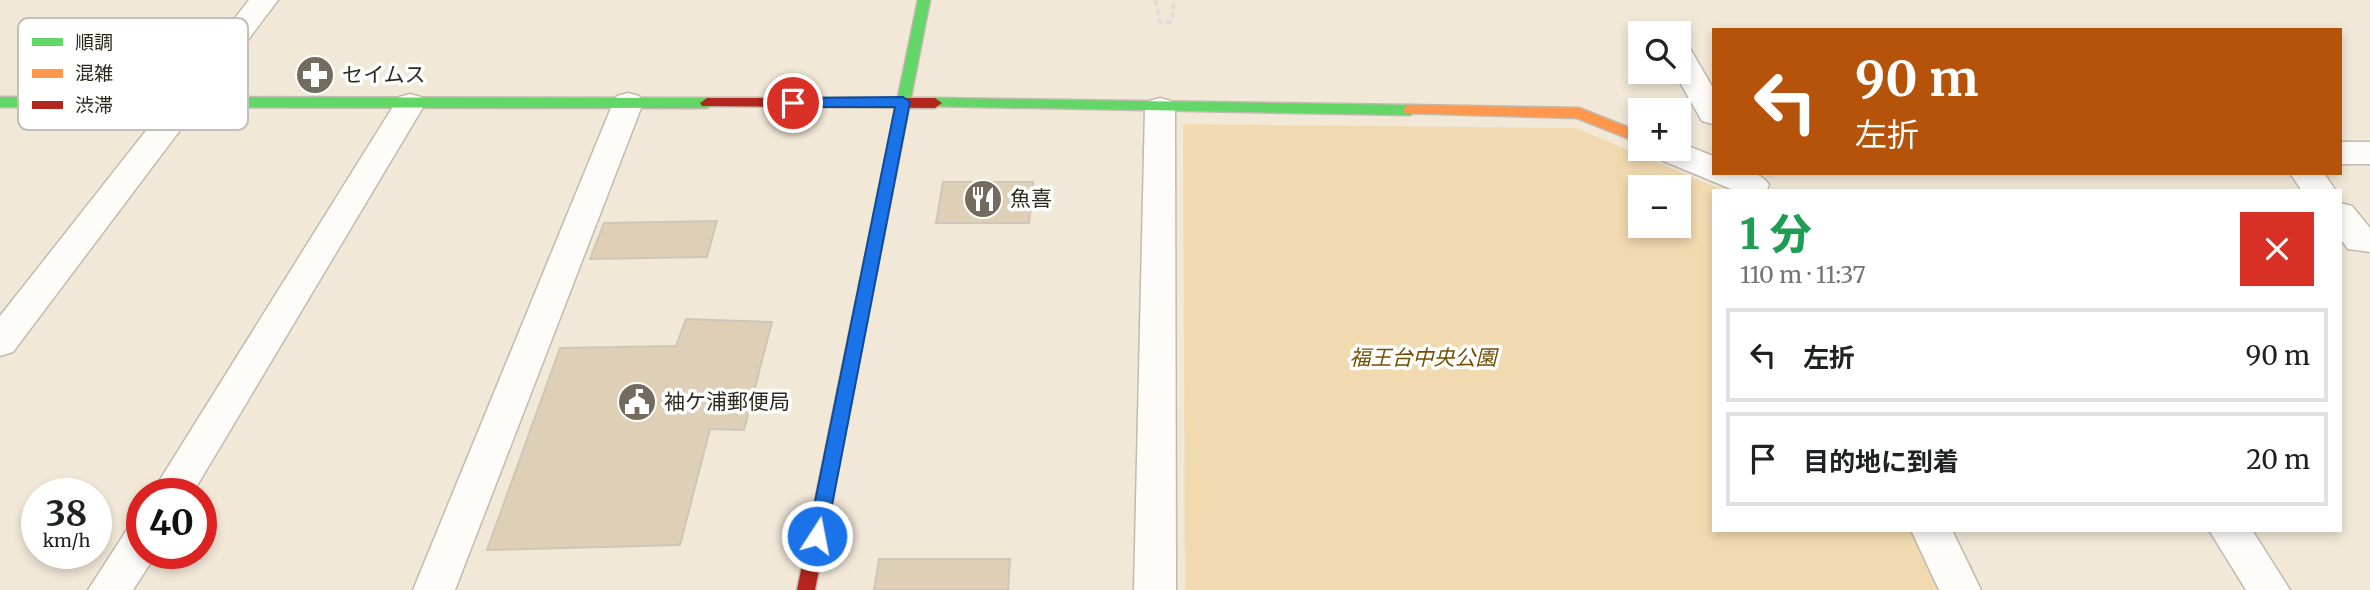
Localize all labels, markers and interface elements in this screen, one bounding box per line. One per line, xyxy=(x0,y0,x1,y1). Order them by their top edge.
legend xyxy=(18,18,248,130)
map controls xyxy=(1628,21,1691,238)
button: search xyxy=(1628,21,1691,84)
text: 順調 xyxy=(75,30,113,54)
text: 90 m xyxy=(1855,48,1979,109)
pharmacy icon: セイムス xyxy=(294,54,336,96)
icon: left xyxy=(1740,56,1831,147)
text: 混雑 xyxy=(75,61,113,85)
place label: セイムス xyxy=(342,61,426,88)
pin xyxy=(763,73,823,133)
icon: arrive xyxy=(774,84,812,122)
text: 渋滞 xyxy=(75,93,113,117)
button: + xyxy=(1628,98,1691,161)
text: 左折 xyxy=(1855,115,1919,155)
button: − xyxy=(1628,175,1691,238)
restaurant icon: 魚喜 xyxy=(962,178,1004,220)
place label: 魚喜 xyxy=(1010,185,1052,212)
text: 1 分 xyxy=(1740,208,1812,260)
button: close xyxy=(2240,212,2314,286)
text: 110 m · 11:37 xyxy=(1740,260,1866,289)
icon: left xyxy=(1744,336,1782,374)
text: 90 m xyxy=(2246,339,2310,372)
text: 左折 xyxy=(1803,341,1855,374)
park label: 福王台中央公園 xyxy=(1350,344,1499,371)
public building icon: 袖ケ浦郵便局 xyxy=(616,381,658,423)
place label: 袖ケ浦郵便局 xyxy=(664,388,790,415)
icon: arrive xyxy=(1744,440,1782,478)
text: 20 m xyxy=(2246,443,2310,476)
text: 目的地に到着 xyxy=(1803,445,1959,478)
speed limit sign: 40 xyxy=(126,478,217,569)
text: 38 xyxy=(46,492,87,536)
position arrow xyxy=(780,499,854,573)
text: km/h xyxy=(43,529,90,552)

